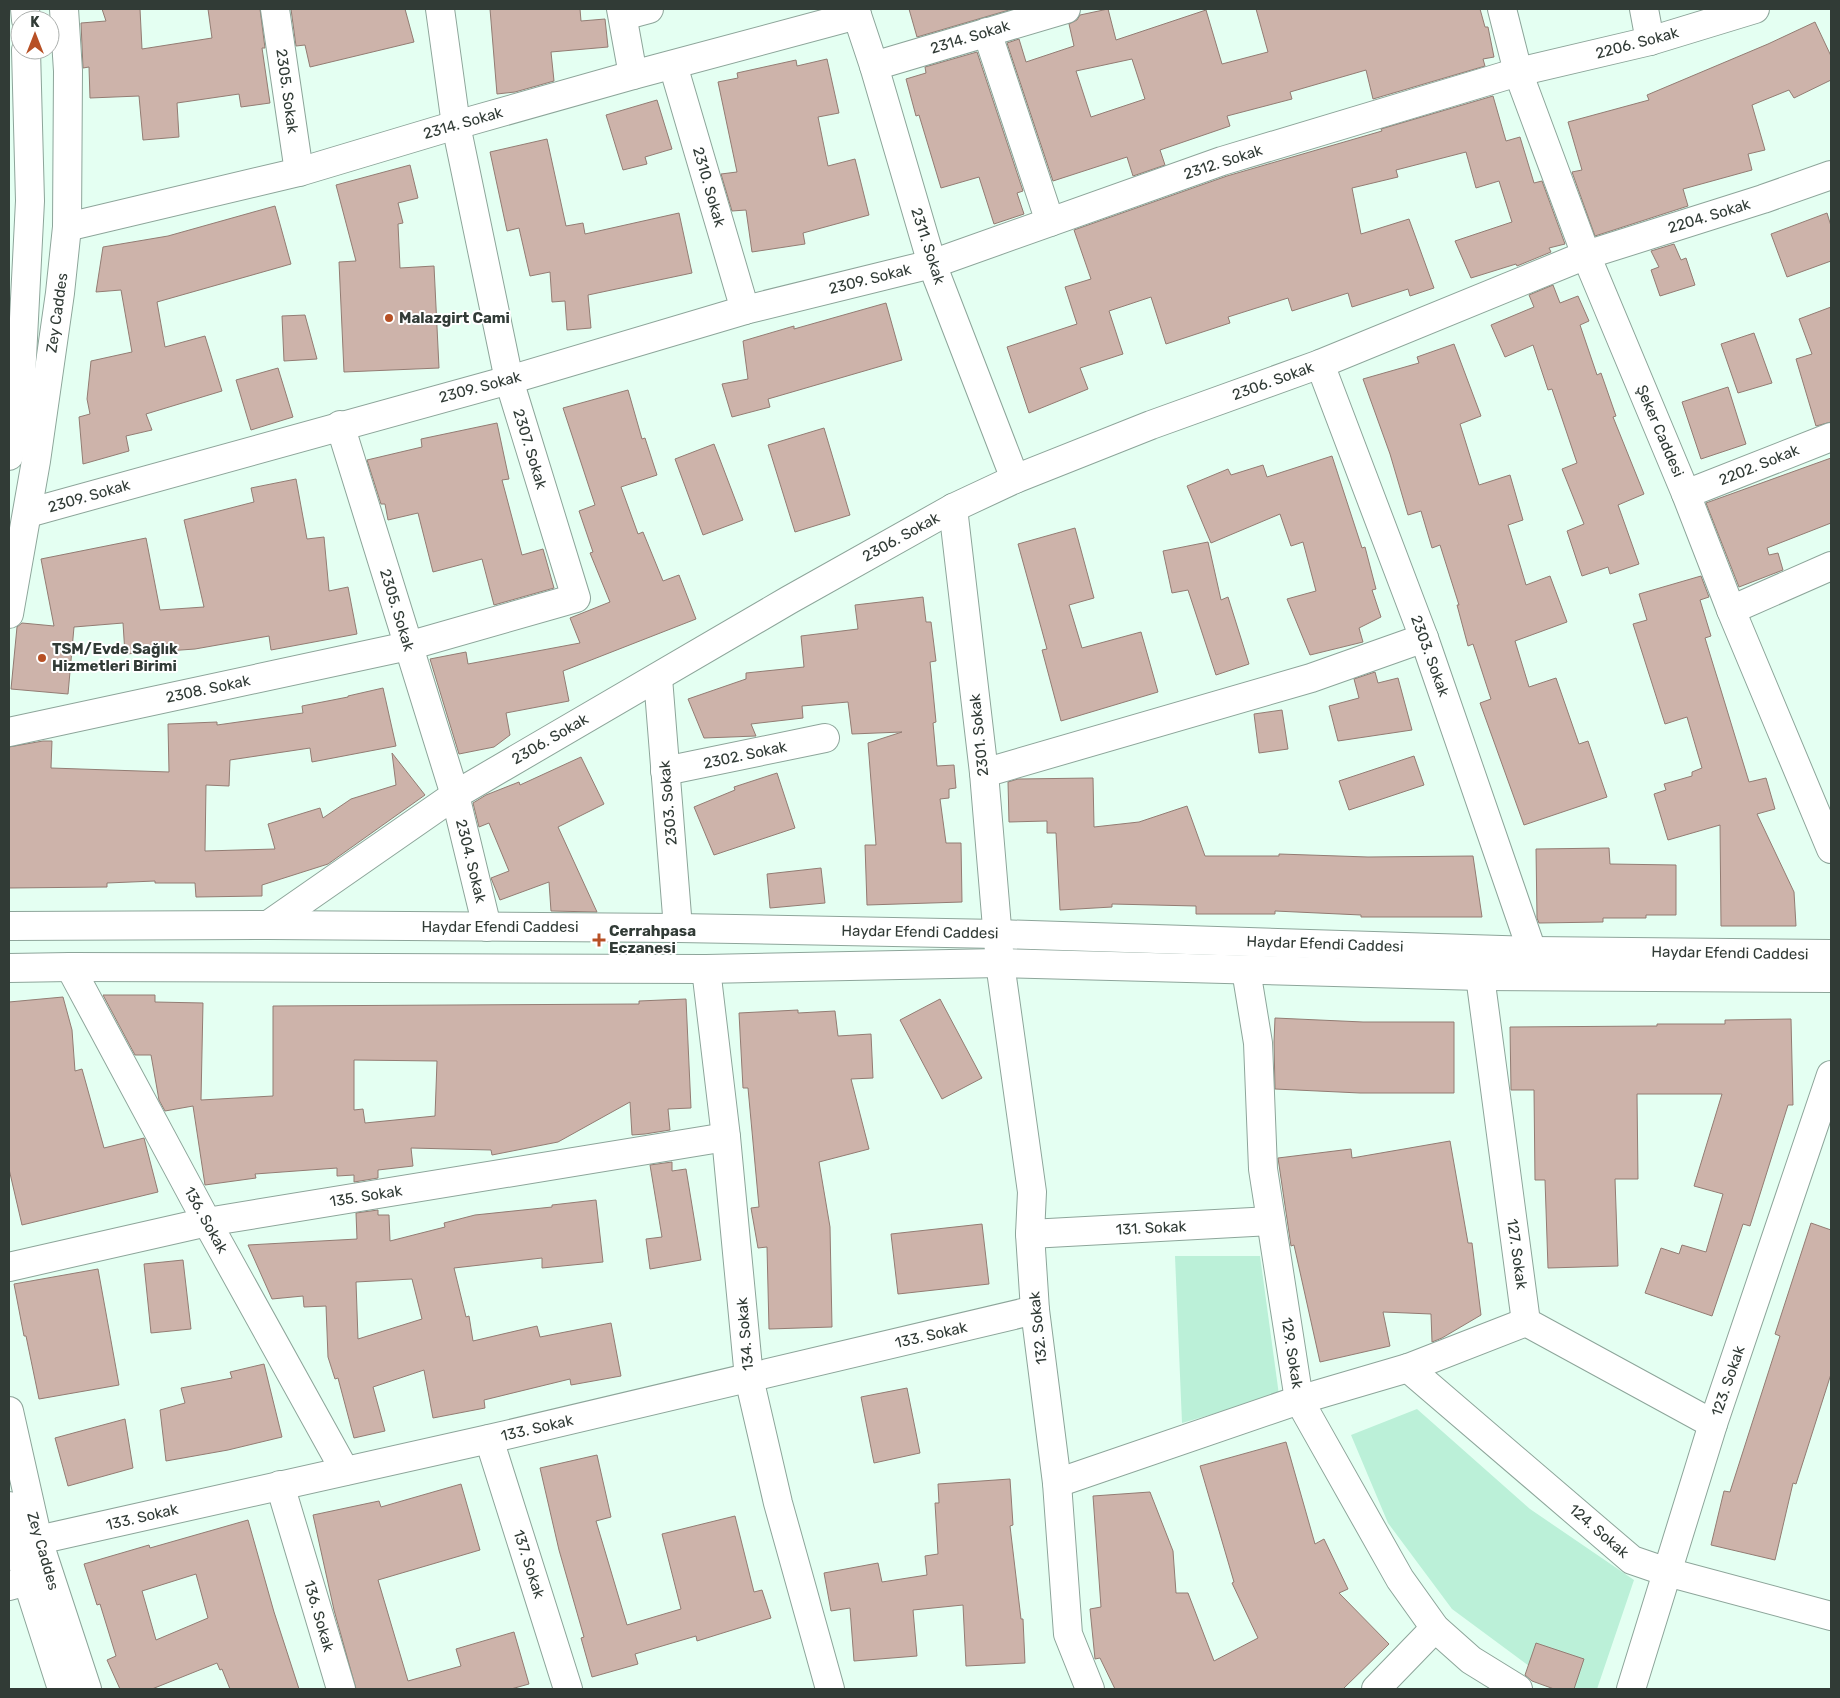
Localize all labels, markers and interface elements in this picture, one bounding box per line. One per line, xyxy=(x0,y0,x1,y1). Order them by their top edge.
north arrow xyxy=(10,10,60,60)
text: K xyxy=(30,14,40,31)
street label: 2314. Sokak xyxy=(928,16,1012,58)
street label: 2206. Sokak xyxy=(1594,23,1681,63)
street label: 2305. Sokak xyxy=(272,48,302,135)
street label: 2314. Sokak xyxy=(421,103,505,143)
street label: 2312. Sokak xyxy=(1181,141,1265,183)
street label: 2310. Sokak xyxy=(689,145,729,229)
street label: 2204. Sokak xyxy=(1666,195,1753,237)
street label: 2311. Sokak xyxy=(907,205,949,287)
street label: 2309. Sokak xyxy=(827,260,913,298)
street label: Zey Caddes xyxy=(42,271,72,354)
place label: Malazgirt Cami xyxy=(399,309,510,327)
marker: Malazgirt Cami xyxy=(383,312,395,324)
street label: 2306. Sokak xyxy=(1230,358,1316,404)
street label: 2309. Sokak xyxy=(437,367,523,407)
street label: Şeker Caddesi xyxy=(1633,382,1687,480)
street label: 2307. Sokak xyxy=(509,407,551,492)
street label: 2202. Sokak xyxy=(1716,441,1802,489)
street label: 2309. Sokak xyxy=(46,476,132,516)
street label: 2306. Sokak xyxy=(859,508,943,566)
street label: 2305. Sokak xyxy=(376,567,418,654)
street label: 2303. Sokak xyxy=(1407,613,1453,699)
place label: TSM/Evde Sağlık Hizmetleri Birimi xyxy=(52,640,178,675)
marker: TSM/Evde Sağlık Hizmetleri Birimi xyxy=(36,652,48,664)
street label: 2308. Sokak xyxy=(164,671,252,707)
street label: 2301. Sokak xyxy=(966,693,992,777)
street label: 2306. Sokak xyxy=(509,710,592,768)
street label: 2302. Sokak xyxy=(701,737,789,773)
street label: 2303. Sokak xyxy=(655,759,681,846)
street label: 2304. Sokak xyxy=(452,817,490,905)
street label: Haydar Efendi Caddesi xyxy=(421,918,579,936)
place label: Cerrahpasa Eczanesi xyxy=(609,922,696,957)
street label: Haydar Efendi Caddesi xyxy=(841,922,999,942)
street label: Haydar Efendi Caddesi xyxy=(1246,932,1404,956)
marker: Cerrahpasa Eczanesi xyxy=(593,934,605,946)
street label: Haydar Efendi Caddesi xyxy=(1651,943,1809,963)
street label: 135. Sokak xyxy=(328,1181,404,1211)
street label: 136. Sokak xyxy=(180,1184,232,1257)
street label: 131. Sokak xyxy=(1115,1217,1187,1239)
street label: 127. Sokak xyxy=(1503,1218,1531,1291)
street label: 132. Sokak xyxy=(1025,1290,1051,1365)
street label: 134. Sokak xyxy=(733,1296,757,1371)
street label: 129. Sokak xyxy=(1277,1316,1307,1390)
street label: 133. Sokak xyxy=(893,1318,969,1352)
street label: 123. Sokak xyxy=(1708,1343,1749,1419)
street label: 133. Sokak xyxy=(499,1411,575,1445)
street label: 133. Sokak xyxy=(104,1500,180,1534)
street label: 124. Sokak xyxy=(1565,1500,1633,1562)
street label: Zey Caddes xyxy=(23,1510,63,1593)
street label: 137. Sokak xyxy=(509,1527,549,1601)
street label: 136. Sokak xyxy=(300,1578,338,1654)

